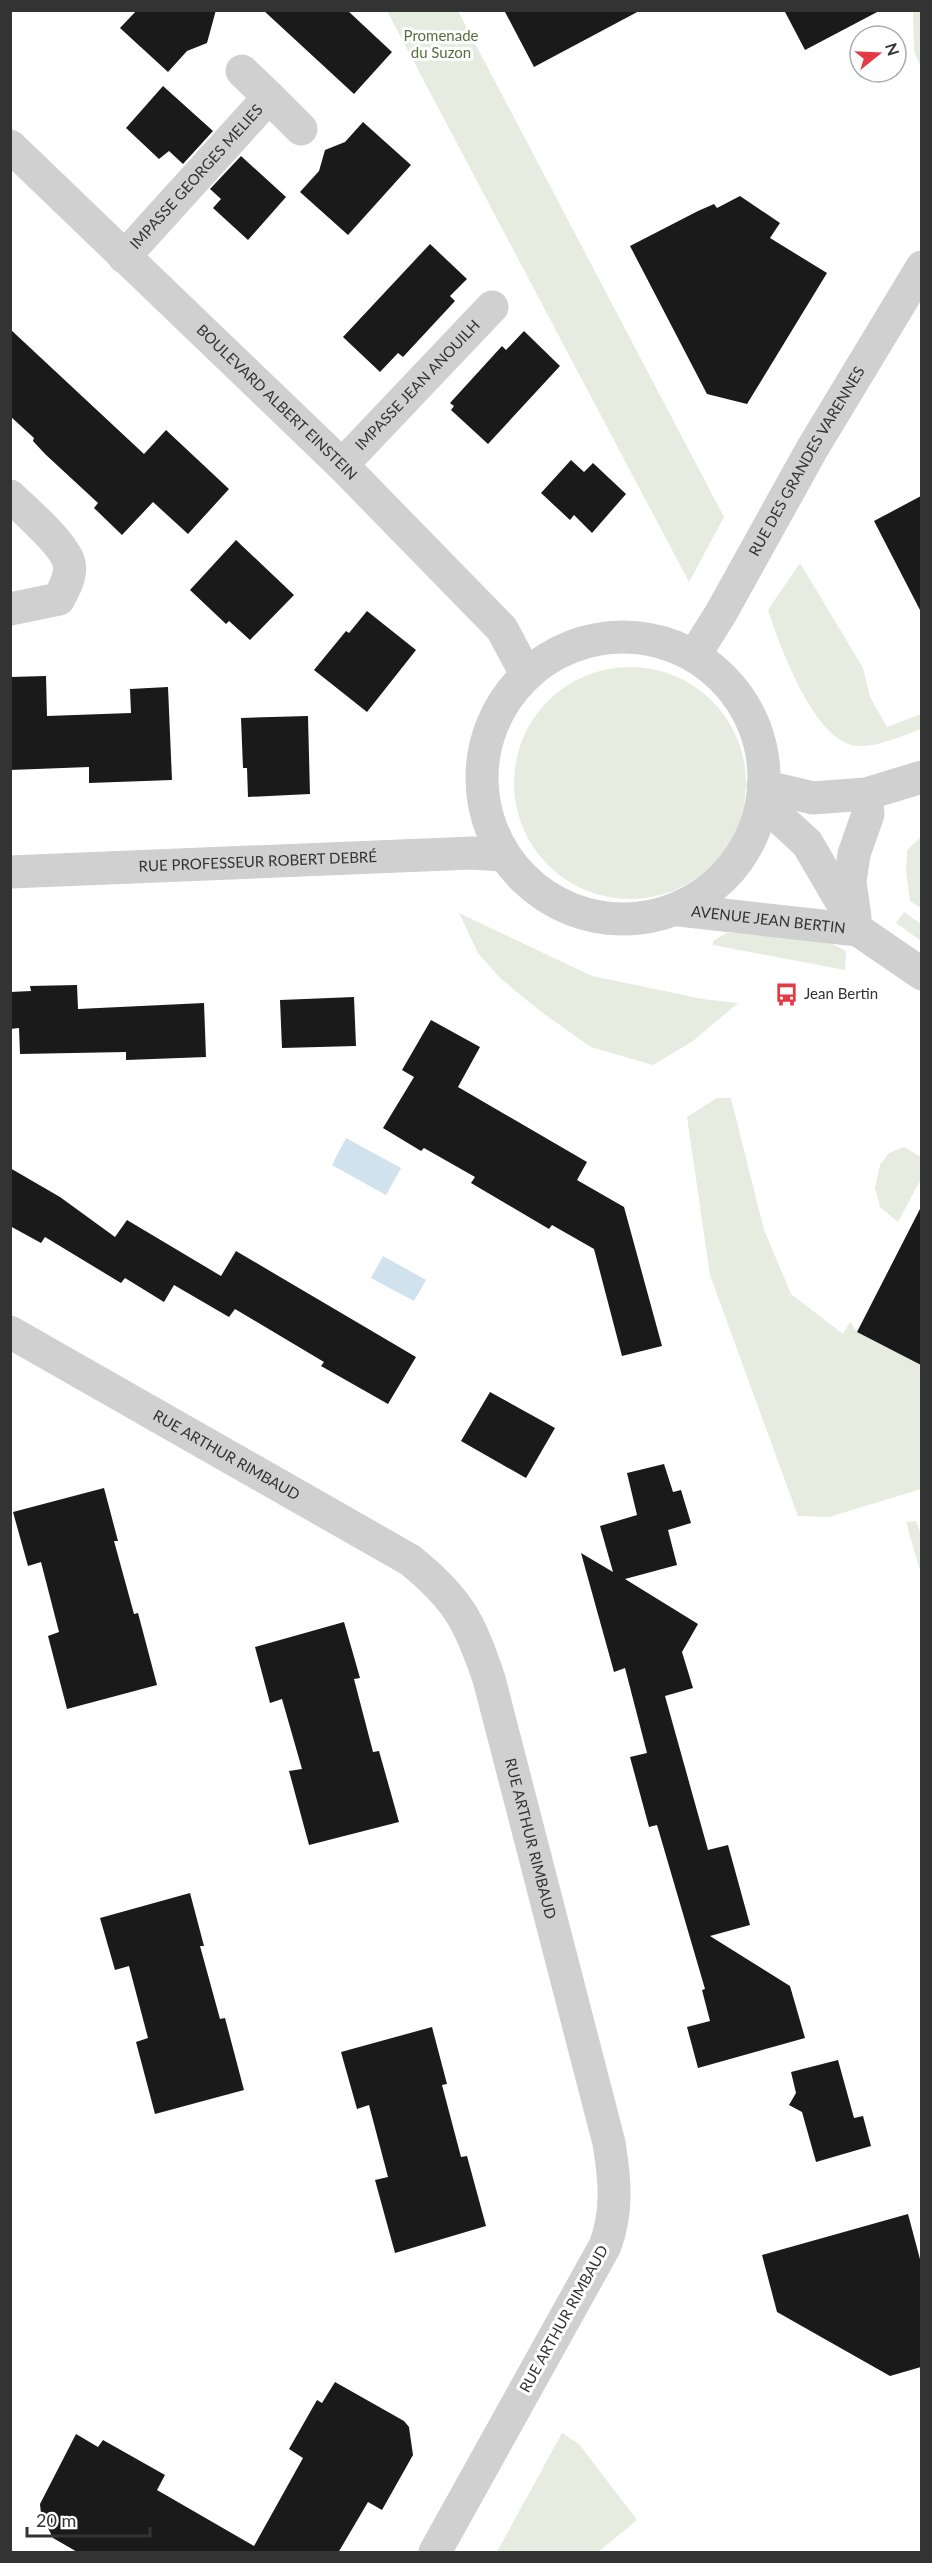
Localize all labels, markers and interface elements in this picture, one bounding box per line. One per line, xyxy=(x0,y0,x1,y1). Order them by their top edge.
north arrow xyxy=(848,24,908,84)
park label: Promenade du Suzon xyxy=(404,26,479,61)
text: N xyxy=(882,40,904,58)
street label: IMPASSE GEORGES MELIES xyxy=(126,100,266,252)
street label: IMPASSE JEAN ANOUILH xyxy=(351,316,483,453)
street label: BOULEVARD ALBERT EINSTEIN xyxy=(193,320,361,483)
street label: RUE DES GRANDES VARENNES xyxy=(744,363,868,559)
street label: RUE PROFESSEUR ROBERT DEBRÉ xyxy=(138,847,377,875)
street label: AVENUE JEAN BERTIN xyxy=(690,901,847,937)
bus stop icon: Jean Bertin xyxy=(773,981,799,1007)
place label: Jean Bertin xyxy=(804,984,878,1002)
street label: RUE ARTHUR RIMBAUD xyxy=(150,1406,303,1503)
street label: RUE ARTHUR RIMBAUD xyxy=(502,1756,561,1921)
street label: RUE ARTHUR RIMBAUD xyxy=(515,2242,611,2395)
scale bar xyxy=(27,2500,150,2538)
text: 20 m xyxy=(36,2509,76,2531)

